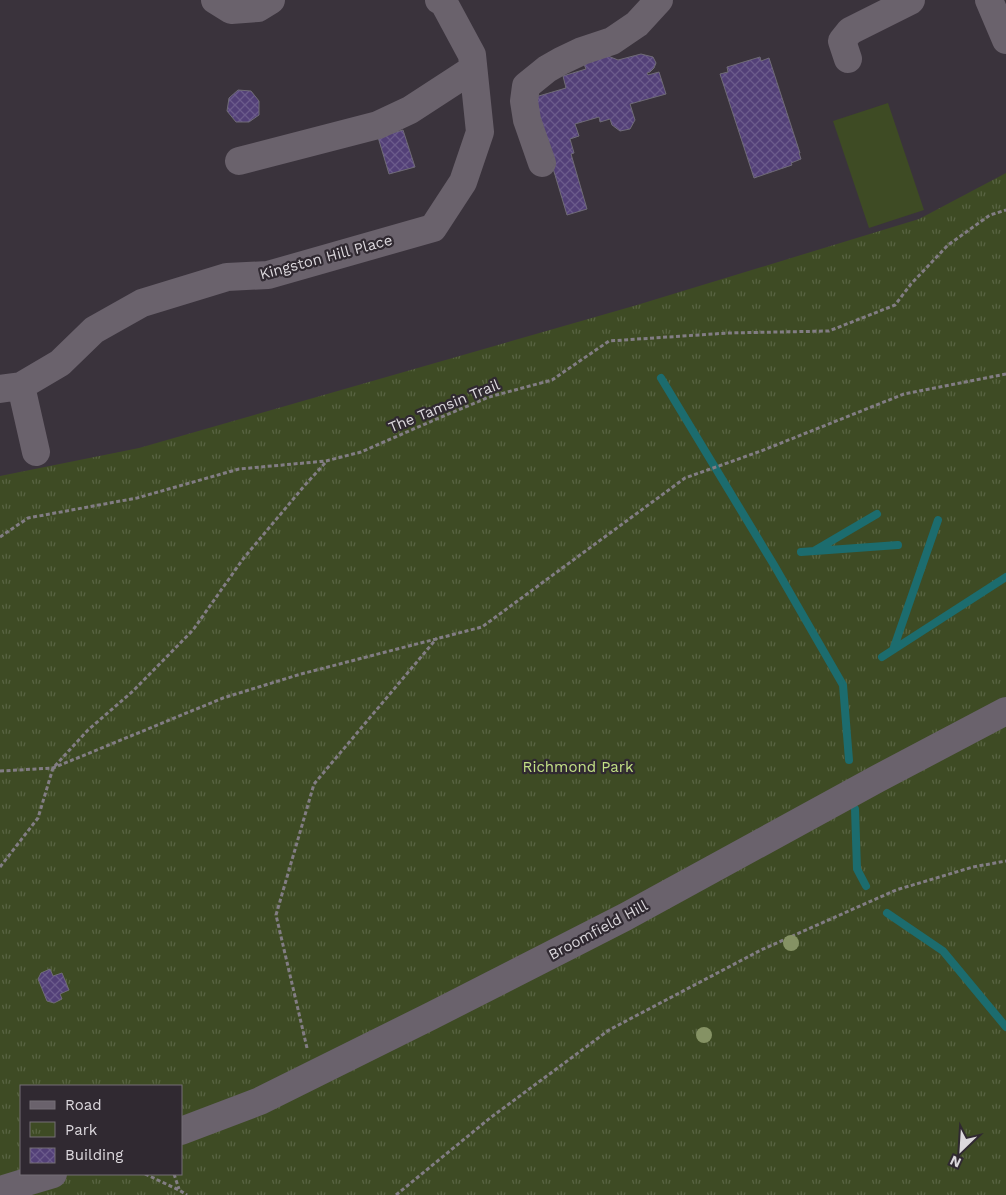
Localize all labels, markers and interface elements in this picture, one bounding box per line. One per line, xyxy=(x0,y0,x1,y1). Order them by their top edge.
street label: Kingston Hill Place xyxy=(258,231,394,283)
street label: The Tamsin Trail xyxy=(386,375,503,437)
park label: Richmond Park xyxy=(523,758,634,776)
street label: Broomfield Hill xyxy=(545,896,651,964)
legend xyxy=(20,1085,182,1175)
text: Road xyxy=(65,1096,102,1114)
text: Park xyxy=(65,1121,98,1139)
north arrow xyxy=(936,1125,986,1175)
text: Building xyxy=(65,1146,123,1164)
text: N xyxy=(947,1152,964,1171)

